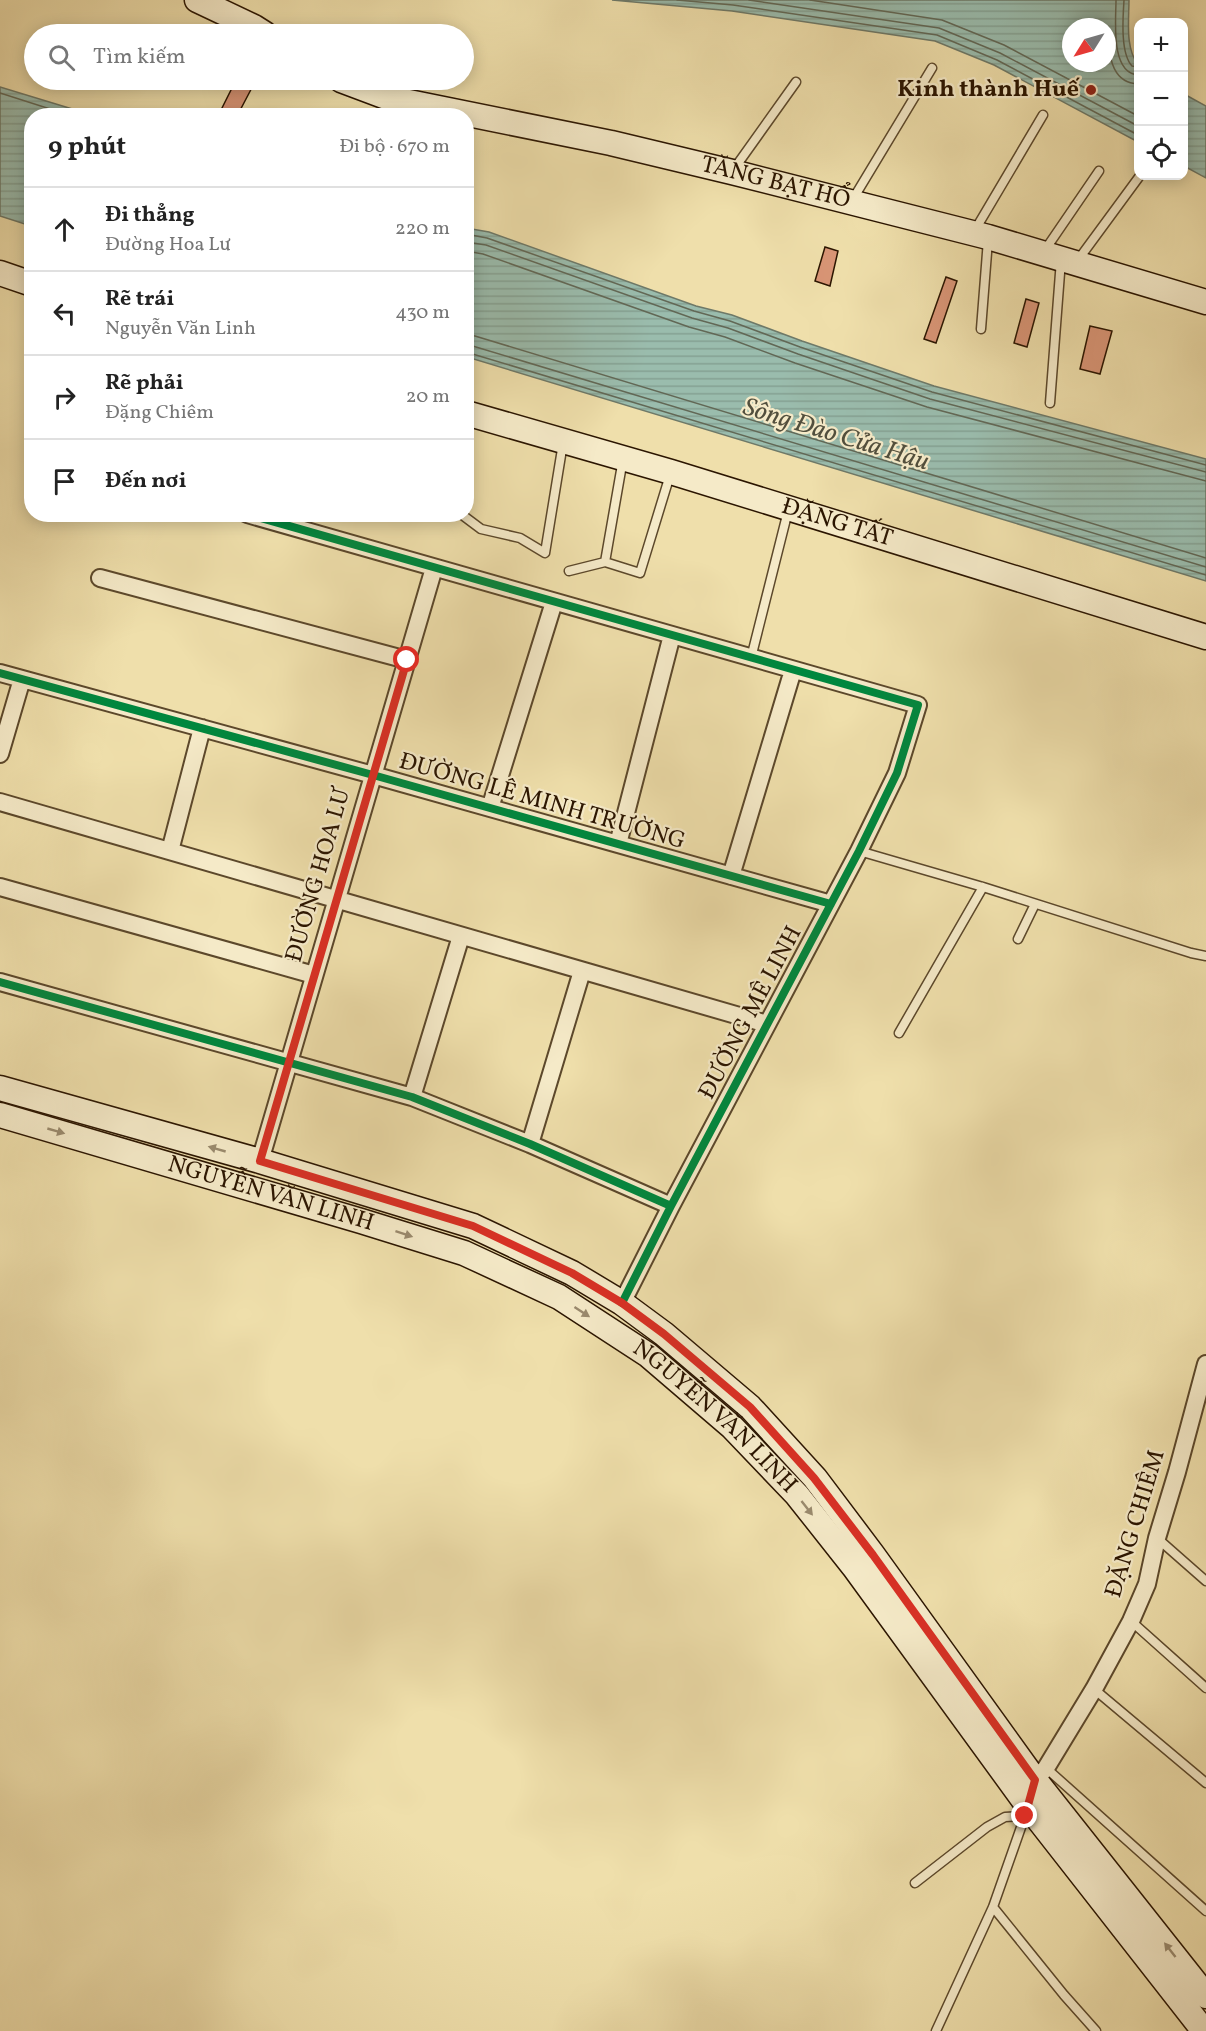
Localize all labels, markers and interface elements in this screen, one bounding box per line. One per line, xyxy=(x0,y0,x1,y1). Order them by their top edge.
north arrow xyxy=(1062,18,1116,72)
map controls xyxy=(1134,18,1188,180)
button: + xyxy=(1134,18,1188,72)
search box xyxy=(24,24,474,90)
icon: search xyxy=(45,41,78,74)
text: Tìm kiếm xyxy=(93,42,186,73)
button: − xyxy=(1134,72,1188,126)
place label: Kinh thành Huế xyxy=(897,73,1081,107)
marker: Kinh thành Huế xyxy=(1084,83,1098,97)
button: locate xyxy=(1134,126,1188,180)
text: 9 phút xyxy=(48,129,126,165)
text: Đi bộ · 670 m xyxy=(339,133,450,161)
street label: TĂNG BẠT HỔ xyxy=(697,148,854,218)
text: Đi thẳng xyxy=(105,200,195,231)
icon: ahead xyxy=(48,213,81,246)
text: 220 m xyxy=(395,215,450,243)
text: Đường Hoa Lư xyxy=(105,231,231,259)
text: Rẽ trái xyxy=(105,284,174,315)
icon: left xyxy=(48,297,81,330)
text: 430 m xyxy=(395,299,450,327)
text: Nguyễn Văn Linh xyxy=(105,315,256,343)
text: Rẽ phải xyxy=(105,368,184,399)
icon: right xyxy=(48,381,81,414)
text: 20 m xyxy=(406,383,450,411)
water label: Sông Đào Cửa Hậu xyxy=(739,390,933,480)
text: Đặng Chiêm xyxy=(105,399,214,427)
icon: arrive xyxy=(48,465,81,498)
text: Đến nơi xyxy=(105,466,187,497)
street label: ĐẶNG TẤT xyxy=(777,490,897,556)
route start xyxy=(393,646,419,672)
street label: ĐƯỜNG LÊ MINH TRƯỜNG xyxy=(395,745,689,859)
street label: ĐƯỜNG HOA LƯ xyxy=(278,783,360,967)
street label: ĐƯỜNG MÊ LINH xyxy=(691,920,811,1106)
one-way arrow xyxy=(47,1127,65,1136)
one-way arrow xyxy=(208,1144,226,1153)
street label: NGUYỄN VĂN LINH xyxy=(163,1148,378,1241)
one-way arrow xyxy=(395,1230,413,1240)
one-way arrow xyxy=(574,1306,590,1317)
street label: NGUYỄN VĂN LINH xyxy=(625,1332,805,1502)
street label: ĐẶNG CHIÊM xyxy=(1097,1446,1175,1602)
one-way arrow xyxy=(801,1500,814,1516)
route end xyxy=(1011,1802,1037,1828)
one-way arrow xyxy=(1164,1943,1176,1958)

